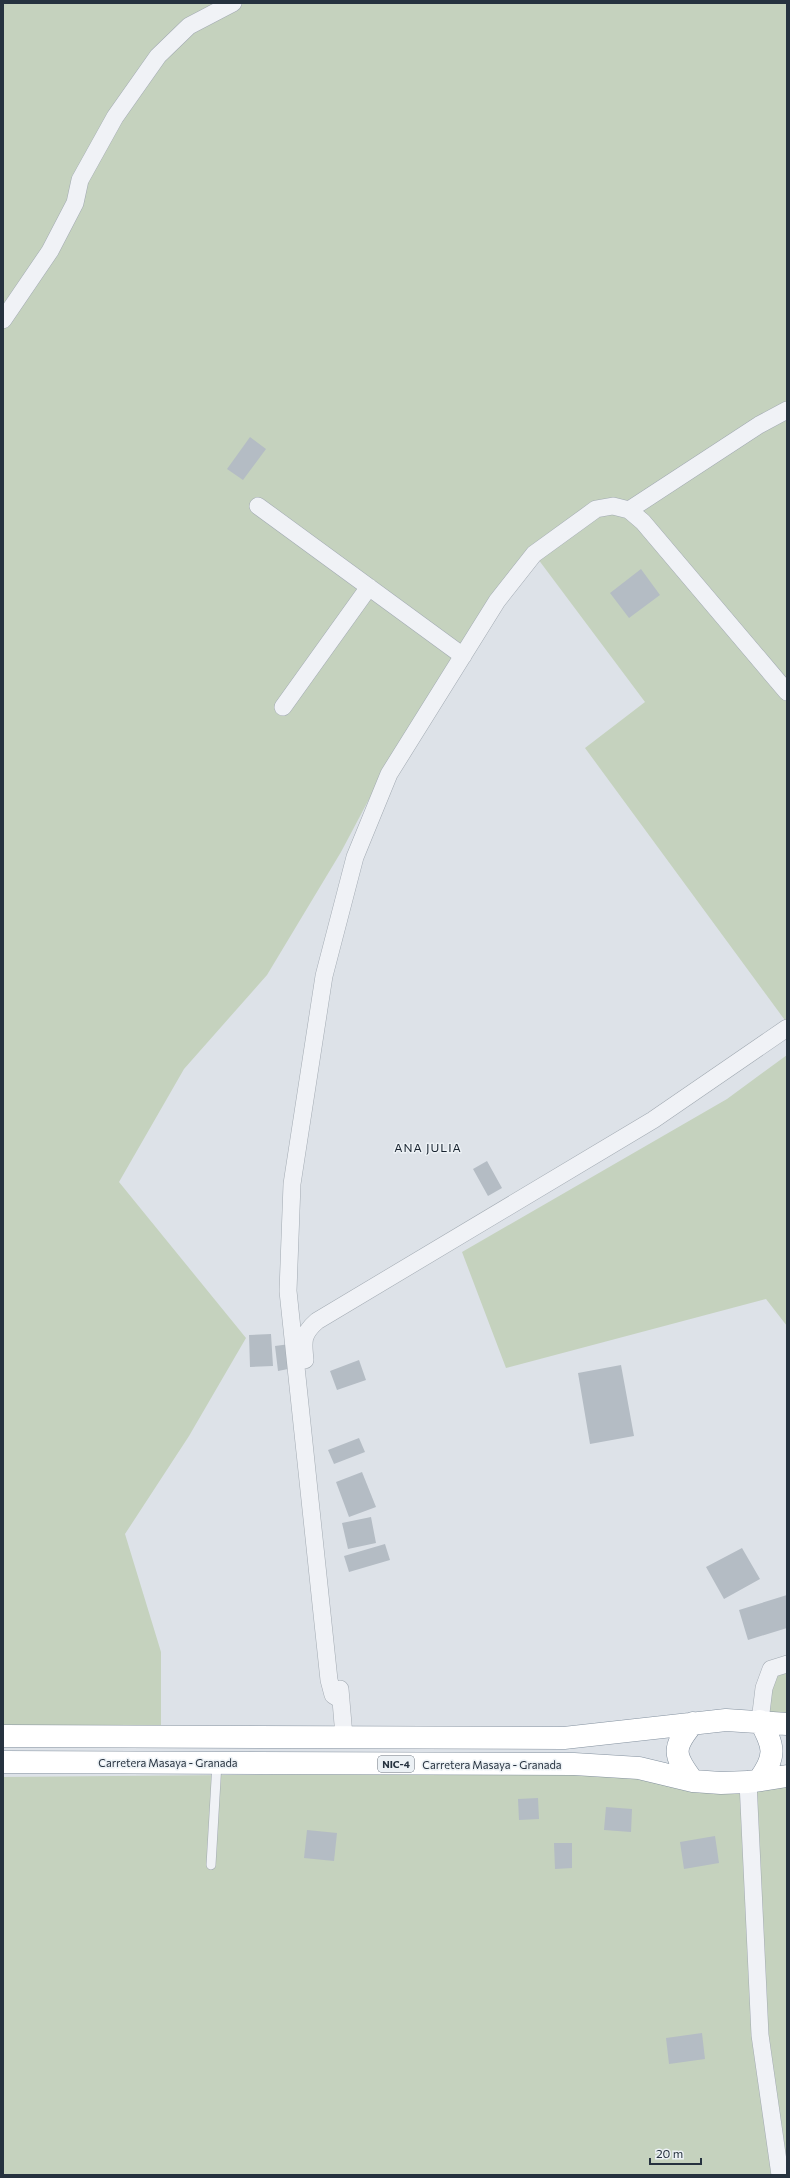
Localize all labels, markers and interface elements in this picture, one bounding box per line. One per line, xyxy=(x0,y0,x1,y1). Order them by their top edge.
district label: ANA JULIA xyxy=(394,1140,462,1155)
street label: Carretera Masaya - Granada xyxy=(98,1756,238,1769)
road number: NIC-4 xyxy=(378,1756,414,1772)
street label: Carretera Masaya - Granada xyxy=(422,1758,562,1771)
scale bar xyxy=(650,2140,701,2166)
text: 20 m xyxy=(656,2146,683,2160)

